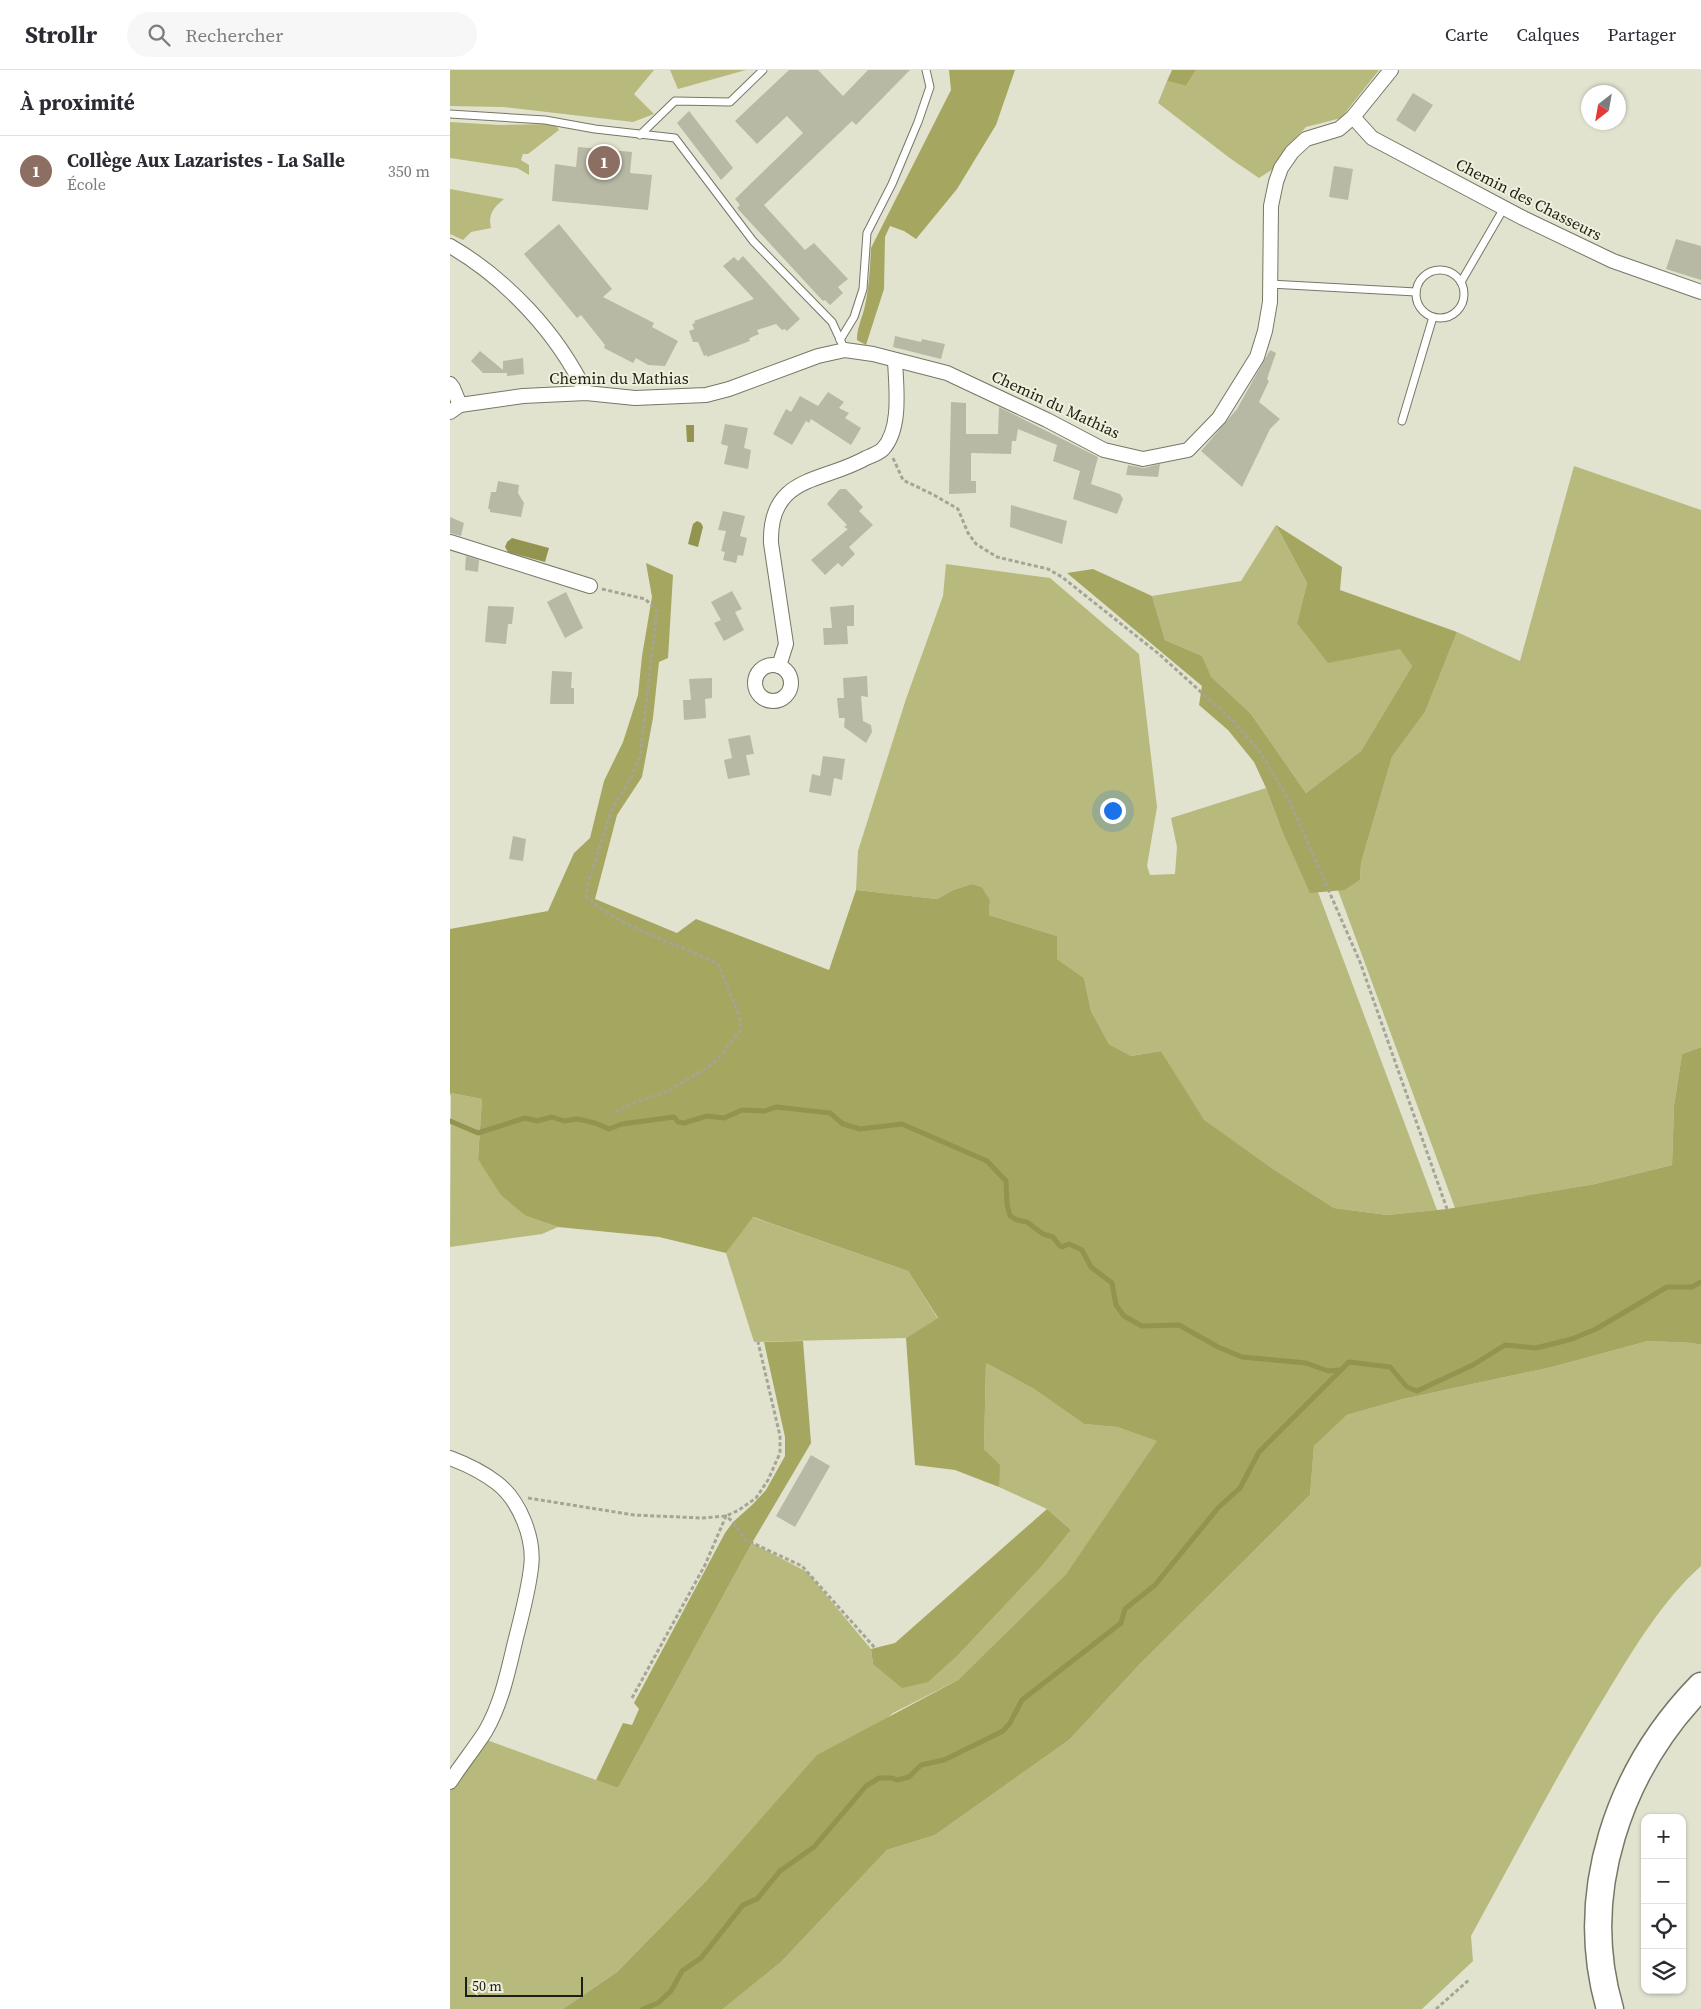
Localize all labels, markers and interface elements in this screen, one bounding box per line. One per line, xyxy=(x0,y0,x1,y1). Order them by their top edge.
search box xyxy=(127,12,477,57)
text: Strollr xyxy=(25,18,97,51)
icon: search xyxy=(145,21,173,49)
text: Rechercher xyxy=(185,22,283,48)
text: Carte xyxy=(1445,22,1488,47)
text: Calques xyxy=(1516,22,1580,47)
text: Partager xyxy=(1608,22,1676,47)
north arrow xyxy=(1581,85,1626,130)
text: À proximité xyxy=(20,88,135,117)
pin: 1 xyxy=(588,143,620,181)
text: Collège Aux Lazaristes - La Salle xyxy=(67,147,345,173)
street label: Chemin des Chasseurs xyxy=(1452,153,1606,245)
text: 1 xyxy=(32,160,40,182)
text: 350 m xyxy=(388,160,430,182)
text: École xyxy=(67,173,106,195)
street label: Chemin du Mathias xyxy=(988,365,1124,443)
street label: Chemin du Mathias xyxy=(549,367,689,389)
your location xyxy=(1100,798,1126,824)
map controls xyxy=(1641,1814,1686,1994)
button: + xyxy=(1641,1814,1686,1859)
button: − xyxy=(1641,1859,1686,1904)
button: locate xyxy=(1641,1904,1686,1949)
button: layers xyxy=(1641,1949,1686,1994)
scale bar xyxy=(465,1974,582,1997)
text: 50 m xyxy=(472,1976,502,1996)

